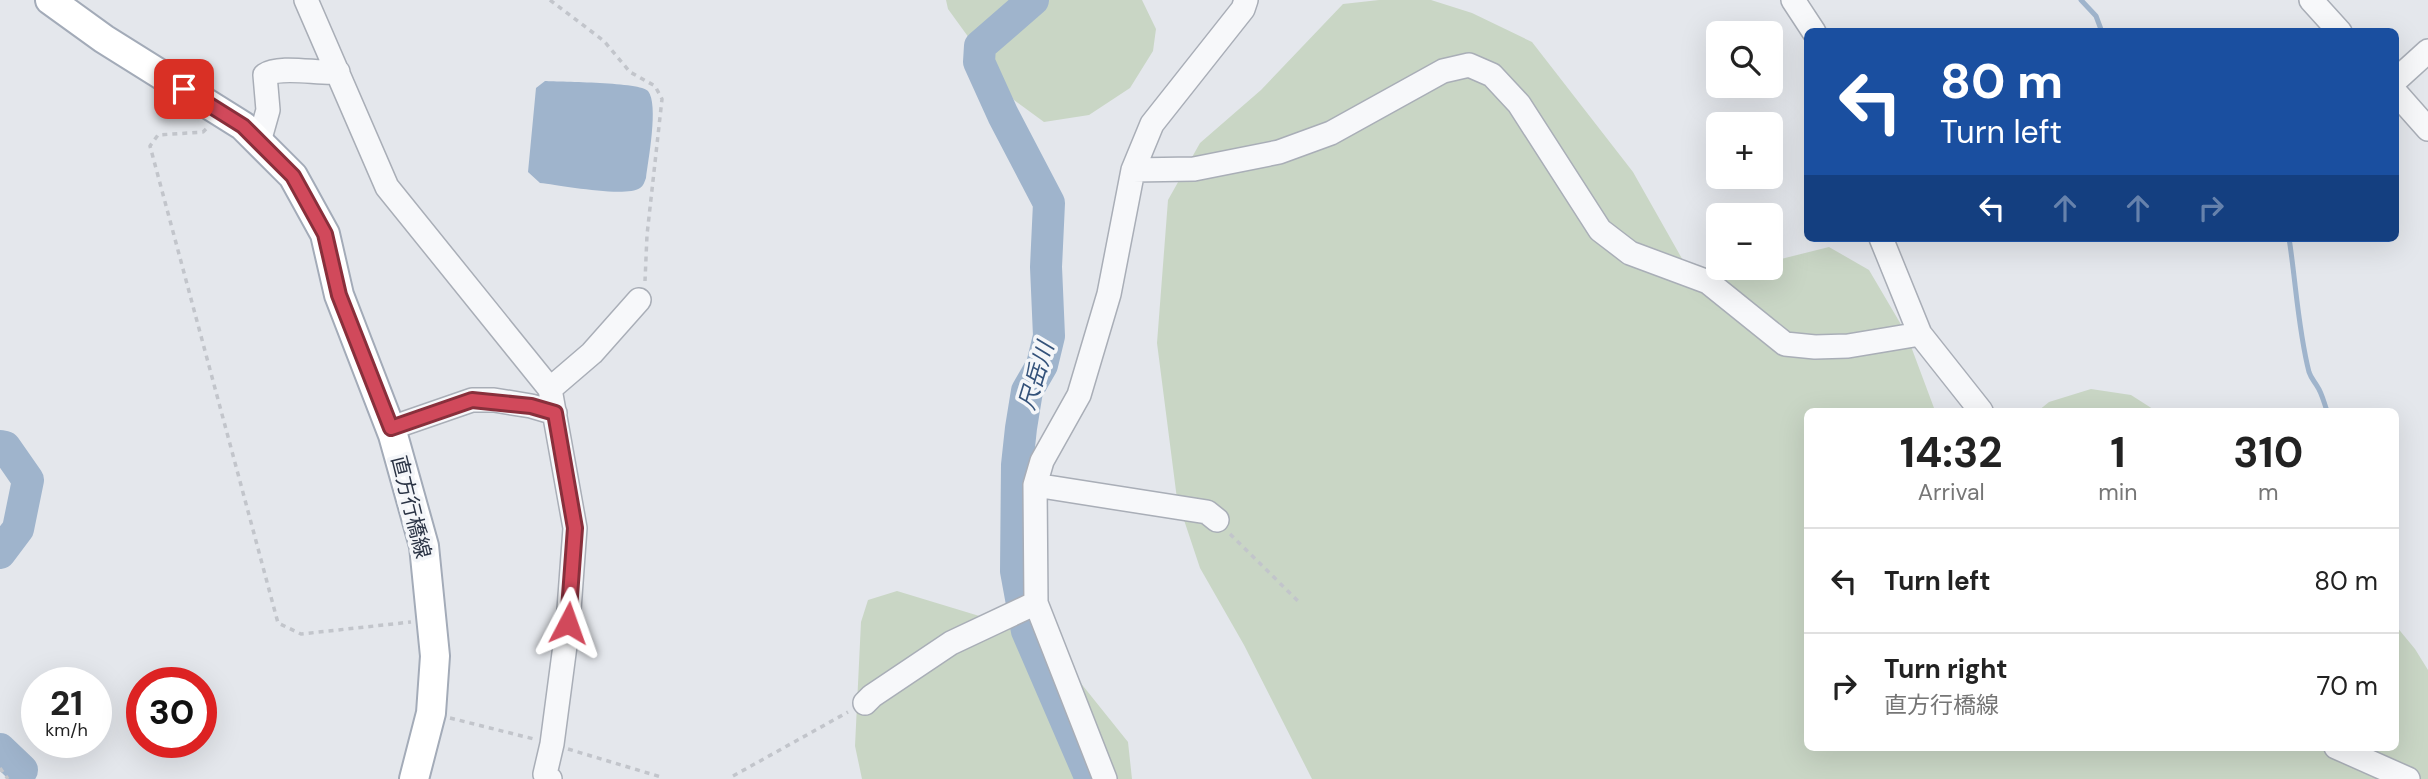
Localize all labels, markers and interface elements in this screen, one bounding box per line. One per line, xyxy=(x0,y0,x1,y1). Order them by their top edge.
map controls xyxy=(1706,21,1783,280)
button: search xyxy=(1706,21,1783,98)
text: 80 m xyxy=(1940,49,2063,113)
icon: left xyxy=(1825,56,1916,147)
pin xyxy=(154,59,214,119)
icon: arrive xyxy=(165,70,203,108)
text: Turn left xyxy=(1940,111,2062,153)
button: + xyxy=(1706,112,1783,189)
icon: left xyxy=(1973,189,2011,227)
icon: ahead xyxy=(2046,189,2084,227)
icon: ahead xyxy=(2119,189,2157,227)
icon: right xyxy=(2192,189,2230,227)
button: − xyxy=(1706,203,1783,280)
water label: 尺岳川 xyxy=(1012,336,1061,413)
text: 14:32 xyxy=(1900,425,2003,480)
text: 1 xyxy=(2110,425,2126,480)
text: 310 xyxy=(2233,425,2303,480)
street label: 直方行橋線 xyxy=(385,453,437,561)
text: Arrival xyxy=(1918,477,1985,507)
text: min xyxy=(2098,477,2138,507)
text: m xyxy=(2258,477,2279,507)
icon: left xyxy=(1825,562,1863,600)
text: Turn left xyxy=(1884,564,1991,598)
text: 80 m xyxy=(2314,564,2378,598)
position arrow xyxy=(531,586,605,660)
text: Turn right xyxy=(1884,652,2008,686)
speed limit sign: 30 xyxy=(126,667,217,758)
icon: right xyxy=(1825,667,1863,705)
text: 70 m xyxy=(2317,669,2378,703)
text: 21 xyxy=(50,680,83,726)
text: 直方行橋線 xyxy=(1884,690,1999,720)
text: km/h xyxy=(45,718,88,742)

